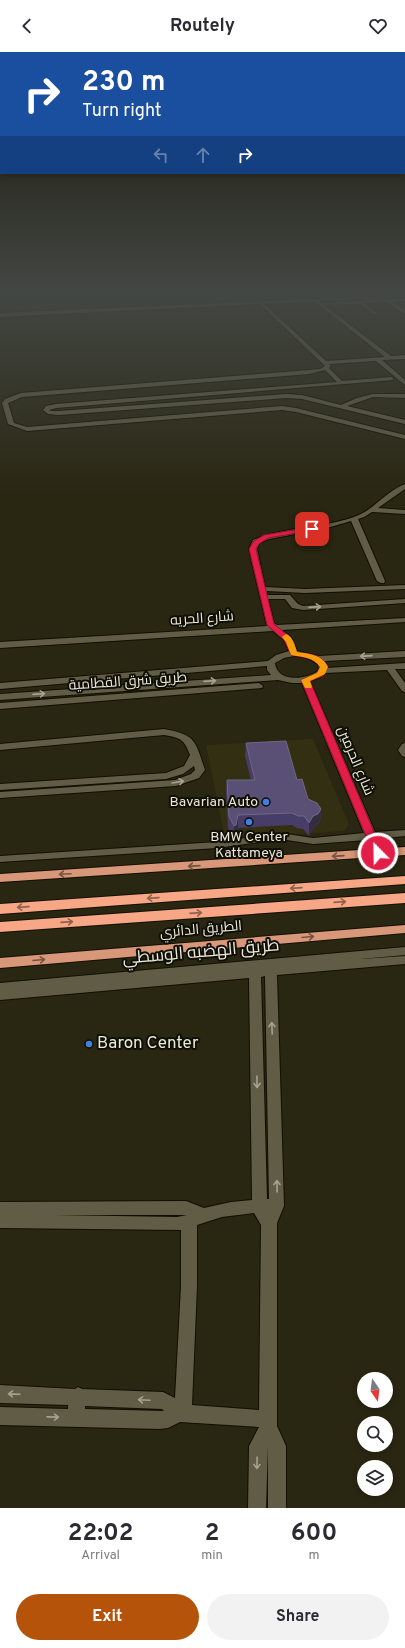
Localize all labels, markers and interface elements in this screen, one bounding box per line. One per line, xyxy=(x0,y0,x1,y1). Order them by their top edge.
icon: back xyxy=(16,15,38,37)
text: Routely xyxy=(170,15,235,38)
icon: heart xyxy=(367,15,389,37)
text: 230 m xyxy=(82,65,165,101)
icon: right xyxy=(16,68,68,120)
text: Turn right xyxy=(82,100,162,123)
icon: left xyxy=(150,144,172,166)
icon: ahead xyxy=(192,144,214,166)
icon: right xyxy=(234,144,256,166)
pin xyxy=(295,512,329,546)
icon: arrive xyxy=(301,518,323,540)
one-way arrow xyxy=(308,604,321,611)
street label: شارع الحريه xyxy=(170,608,234,630)
one-way arrow xyxy=(360,653,373,660)
street label: طريق شرق القطامية xyxy=(68,669,188,695)
one-way arrow xyxy=(203,678,216,685)
one-way arrow xyxy=(32,690,45,697)
street label: شارع الحرمين xyxy=(333,724,377,798)
one-way arrow xyxy=(172,777,185,785)
place label: Bavarian Auto xyxy=(170,794,258,811)
marker: Bavarian Auto xyxy=(261,797,271,807)
marker: BMW Center Kattameya xyxy=(244,817,254,827)
place label: BMW Center Kattameya xyxy=(210,829,288,862)
position arrow xyxy=(357,832,399,874)
one-way arrow xyxy=(332,852,345,859)
one-way arrow xyxy=(188,862,201,869)
one-way arrow xyxy=(59,870,72,878)
one-way arrow xyxy=(290,884,303,891)
one-way arrow xyxy=(147,894,160,901)
one-way arrow xyxy=(333,899,346,906)
one-way arrow xyxy=(17,903,30,910)
one-way arrow xyxy=(189,909,202,916)
street label: الطريق الدائري xyxy=(159,918,243,944)
one-way arrow xyxy=(60,919,73,926)
one-way arrow xyxy=(301,934,314,941)
street label: طريق الهضبه الوسطي xyxy=(122,935,281,972)
one-way arrow xyxy=(32,956,45,964)
one-way arrow xyxy=(269,1022,276,1035)
place label: Baron Center xyxy=(97,1033,199,1055)
marker: Baron Center xyxy=(84,1039,94,1049)
one-way arrow xyxy=(253,1075,261,1088)
one-way arrow xyxy=(273,1180,280,1193)
north arrow xyxy=(357,1372,393,1408)
map controls xyxy=(357,1372,393,1496)
one-way arrow xyxy=(8,1390,21,1398)
one-way arrow xyxy=(138,1396,151,1404)
one-way arrow xyxy=(46,1413,59,1421)
button: search xyxy=(357,1416,393,1452)
one-way arrow xyxy=(253,1456,261,1469)
button: layers xyxy=(357,1460,393,1496)
text: 22:02 xyxy=(68,1519,133,1549)
text: 2 xyxy=(205,1519,219,1549)
text: 600 xyxy=(291,1519,337,1549)
text: Arrival xyxy=(81,1548,120,1564)
text: min xyxy=(201,1548,223,1564)
text: m xyxy=(308,1548,319,1564)
button: Exit xyxy=(16,1594,199,1640)
button: Share xyxy=(207,1594,389,1640)

